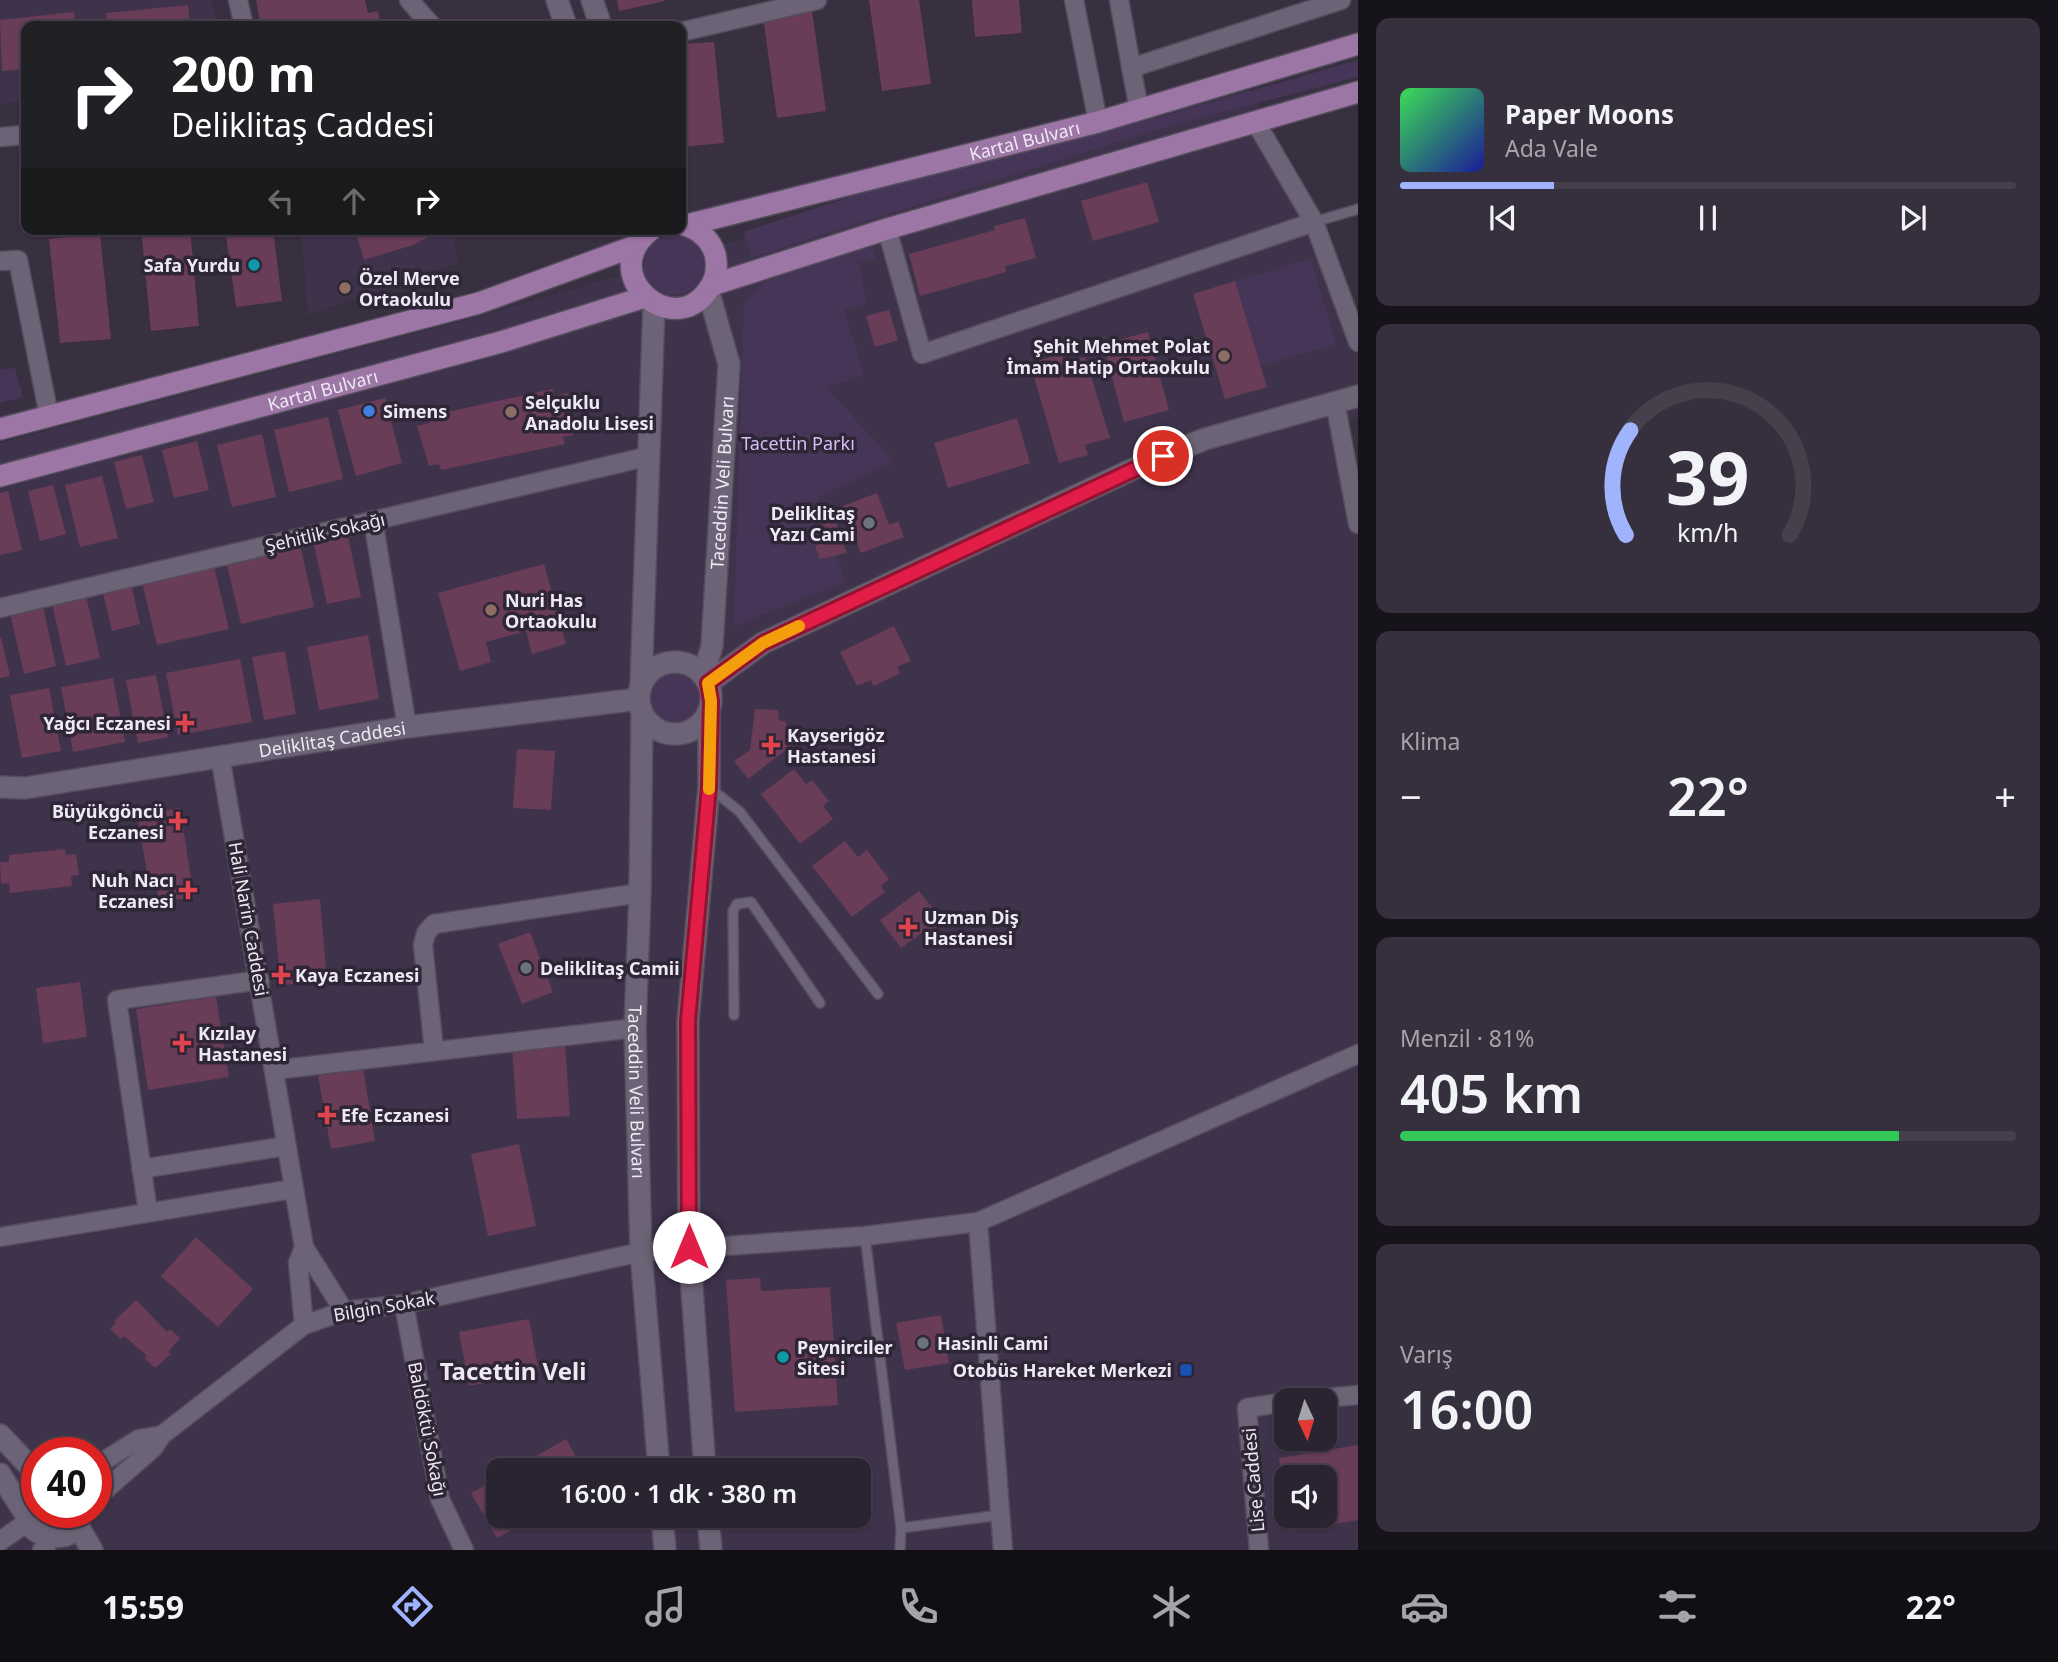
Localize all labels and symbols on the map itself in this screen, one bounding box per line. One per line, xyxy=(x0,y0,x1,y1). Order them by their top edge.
street label: Kartal Bulvarı xyxy=(967,115,1083,166)
place label: Safa Yurdu xyxy=(144,253,240,277)
marker: Safa Yurdu xyxy=(246,257,262,273)
place label: Özel Merve Ortaokulu xyxy=(359,266,460,311)
marker: Özel Merve Ortaokulu xyxy=(337,280,353,296)
place label: Şehit Mehmet Polat İmam Hatip Ortaokulu xyxy=(1007,334,1210,379)
marker: Şehit Mehmet Polat İmam Hatip Ortaokulu xyxy=(1216,348,1232,364)
street label: Kartal Bulvarı xyxy=(265,363,381,416)
place label: Selçuklu Anadolu Lisesi xyxy=(525,390,654,435)
street label: Taceddin Veli Bulvarı xyxy=(705,395,739,570)
place label: Simens xyxy=(383,399,447,423)
marker: Simens xyxy=(361,403,377,419)
marker: Selçuklu Anadolu Lisesi xyxy=(503,404,519,420)
pin xyxy=(1133,426,1193,486)
park label: Tacettin Parkı xyxy=(741,431,855,455)
place label: Deliklitaş Yazı Cami xyxy=(770,501,855,546)
street label: Şehitlik Sokağı xyxy=(263,507,387,557)
marker: Deliklitaş Yazı Cami xyxy=(861,515,877,531)
place label: Nuri Has Ortaokulu xyxy=(505,588,597,633)
marker: Nuri Has Ortaokulu xyxy=(483,602,499,618)
place label: Yağcı Eczanesi xyxy=(43,711,171,735)
marker: Yağcı Eczanesi xyxy=(177,715,193,731)
street label: Deliklitaş Caddesi xyxy=(257,715,407,763)
place label: Kayserigöz Hastanesi xyxy=(787,723,885,768)
marker: Kayserigöz Hastanesi xyxy=(761,735,781,755)
place label: Büyükgöncü Eczanesi xyxy=(52,799,164,844)
marker: Büyükgöncü Eczanesi xyxy=(170,813,186,829)
street label: Hali Narin Caddesi xyxy=(224,840,274,998)
place label: Nuh Nacı Eczanesi xyxy=(91,868,174,913)
marker: Nuh Nacı Eczanesi xyxy=(180,882,196,898)
place label: Uzman Diş Hastanesi xyxy=(924,905,1019,950)
marker: Uzman Diş Hastanesi xyxy=(898,917,918,937)
place label: Deliklitaş Camii xyxy=(540,956,680,980)
marker: Deliklitaş Camii xyxy=(518,960,534,976)
place label: Kaya Eczanesi xyxy=(295,963,419,987)
marker: Kaya Eczanesi xyxy=(273,967,289,983)
street label: Taceddin Veli Bulvarı xyxy=(623,1005,651,1179)
place label: Kızılay Hastanesi xyxy=(198,1021,287,1066)
marker: Kızılay Hastanesi xyxy=(172,1033,192,1053)
place label: Efe Eczanesi xyxy=(341,1103,449,1127)
marker: Efe Eczanesi xyxy=(319,1107,335,1123)
position arrow xyxy=(652,1210,726,1284)
street label: Bilgin Sokak xyxy=(331,1285,437,1327)
place label: Hasinli Cami xyxy=(937,1331,1048,1355)
place label: Peynirciler Sitesi xyxy=(797,1335,892,1380)
marker: Hasinli Cami xyxy=(915,1335,931,1351)
marker: Peynirciler Sitesi xyxy=(775,1349,791,1365)
district label: Tacettin Veli xyxy=(440,1354,586,1387)
place label: Otobüs Hareket Merkezi xyxy=(953,1358,1172,1382)
street label: Baldöktü Sokağı xyxy=(403,1360,453,1498)
marker: Otobüs Hareket Merkezi xyxy=(1178,1362,1194,1378)
north arrow xyxy=(1274,1388,1337,1451)
street label: Lise Caddesi xyxy=(1236,1427,1270,1533)
speed limit sign: 40 xyxy=(21,1437,112,1528)

